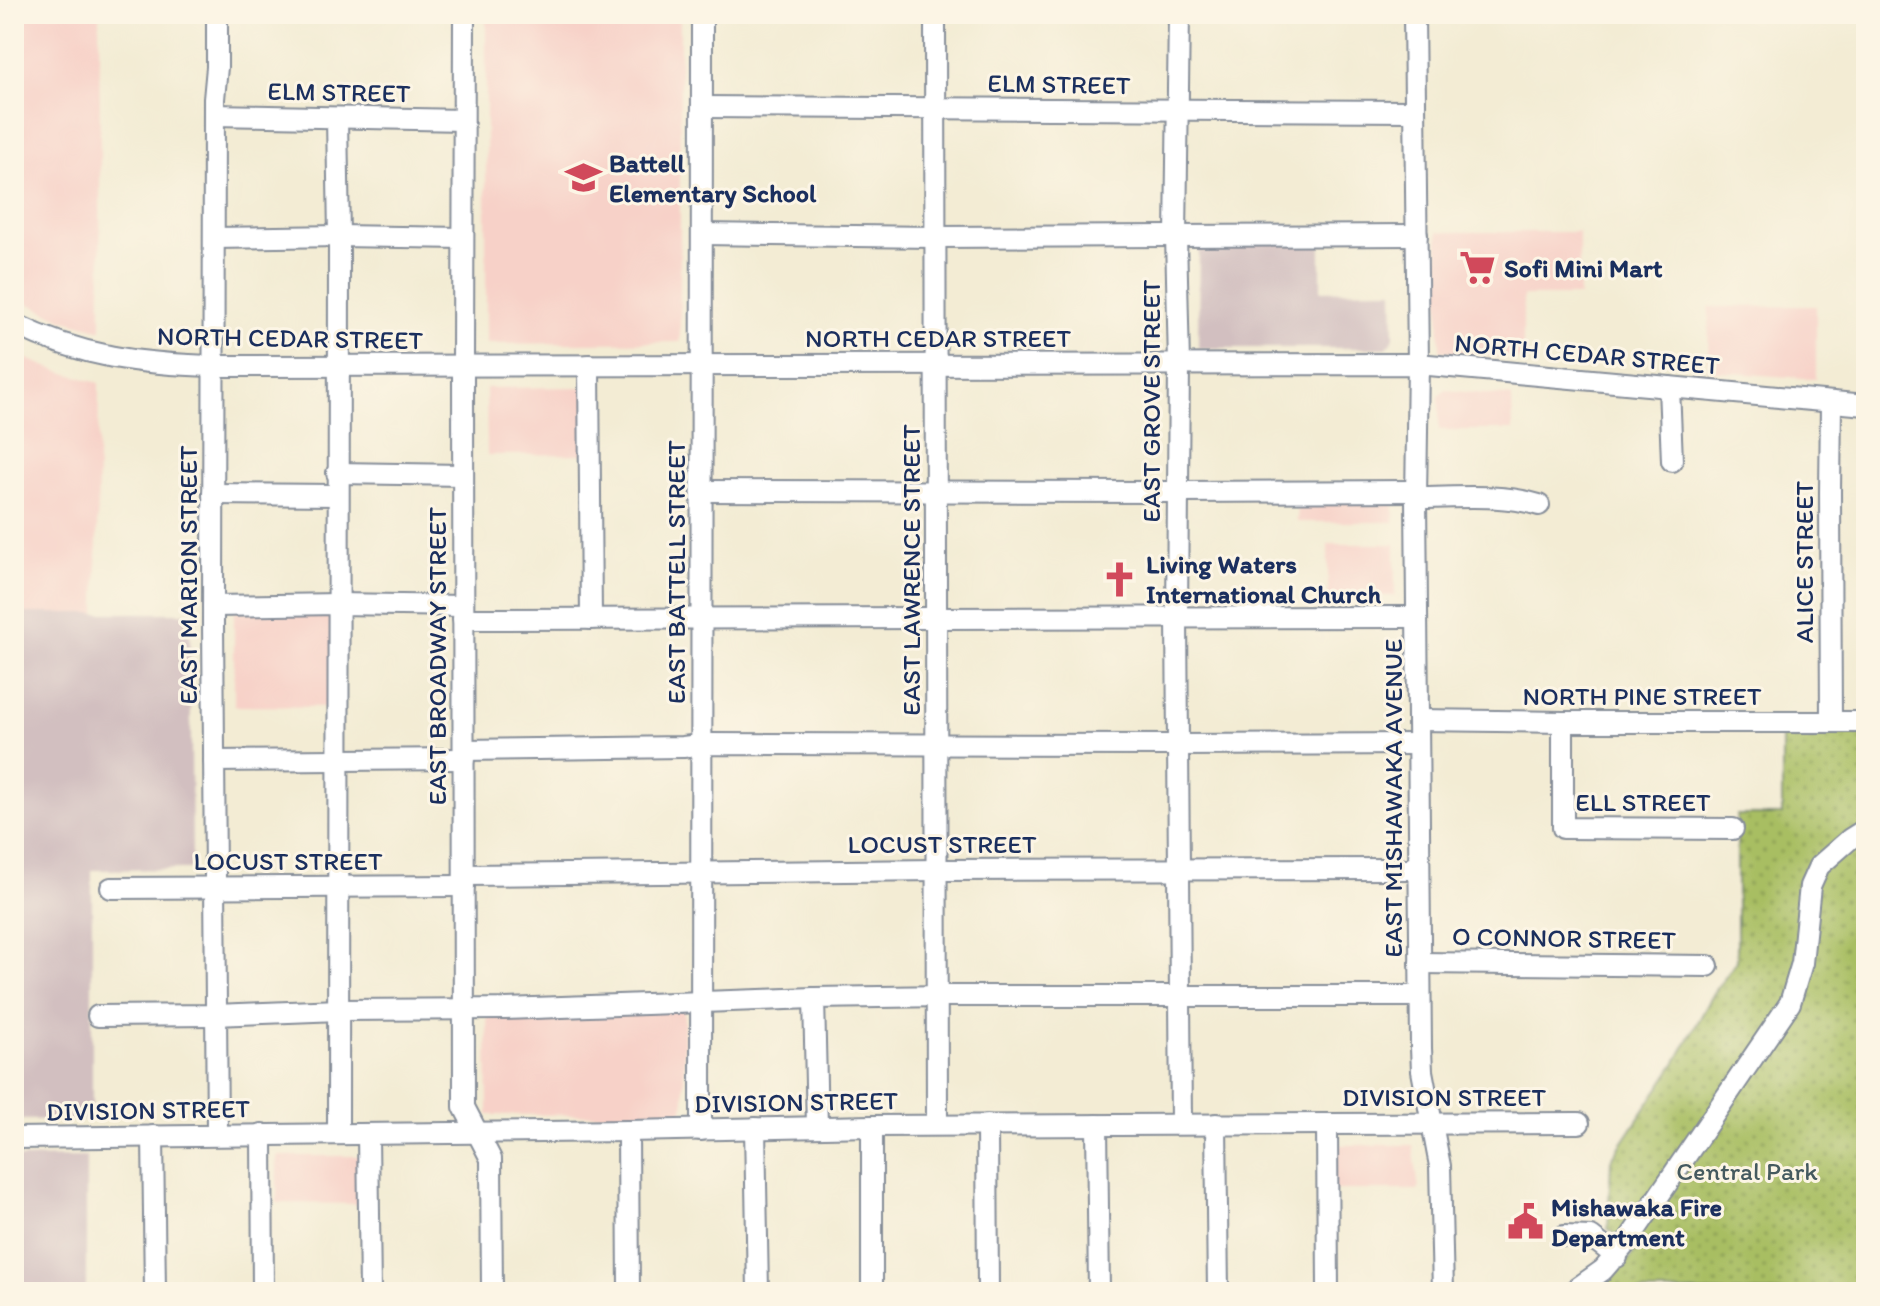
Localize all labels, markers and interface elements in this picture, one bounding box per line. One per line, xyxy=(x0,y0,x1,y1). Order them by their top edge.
street label: ELM STREET xyxy=(987,67,1131,101)
street label: ELM STREET xyxy=(267,75,411,109)
place label: Battell Elementary School xyxy=(609,147,817,209)
school or university icon: Battell Elementary School xyxy=(564,159,602,197)
supermarket icon: Sofi Mini Mart xyxy=(1459,249,1497,287)
place label: Sofi Mini Mart xyxy=(1504,252,1663,284)
street label: EAST GROVE STREET xyxy=(1135,279,1167,522)
street label: NORTH CEDAR STREET xyxy=(157,320,424,356)
street label: NORTH CEDAR STREET xyxy=(805,322,1071,354)
street label: NORTH CEDAR STREET xyxy=(1453,326,1721,382)
street label: EAST LAWRENCE STREET xyxy=(895,424,927,716)
street label: EAST BATTELL STREET xyxy=(660,440,692,704)
street label: EAST MARION STREET xyxy=(172,445,204,705)
street label: ALICE STREET xyxy=(1788,480,1820,643)
street label: EAST BROADWAY STREET xyxy=(421,506,453,805)
place label: Living Waters International Church xyxy=(1146,548,1382,610)
church icon: Living Waters International Church xyxy=(1101,560,1139,598)
street label: EAST MISHAWAKA AVENUE xyxy=(1377,639,1409,957)
street label: NORTH PINE STREET xyxy=(1522,680,1762,712)
street label: ELL STREET xyxy=(1575,786,1711,818)
street label: LOCUST STREET xyxy=(847,828,1037,860)
street label: LOCUST STREET xyxy=(193,845,383,877)
street label: O CONNOR STREET xyxy=(1452,920,1677,956)
street label: DIVISION STREET xyxy=(1342,1081,1546,1113)
street label: DIVISION STREET xyxy=(694,1084,899,1120)
street label: DIVISION STREET xyxy=(46,1092,251,1128)
park label: Central Park xyxy=(1676,1155,1818,1187)
place label: Mishawaka Fire Department xyxy=(1551,1191,1722,1253)
public building icon: Mishawaka Fire Department xyxy=(1506,1203,1544,1241)

